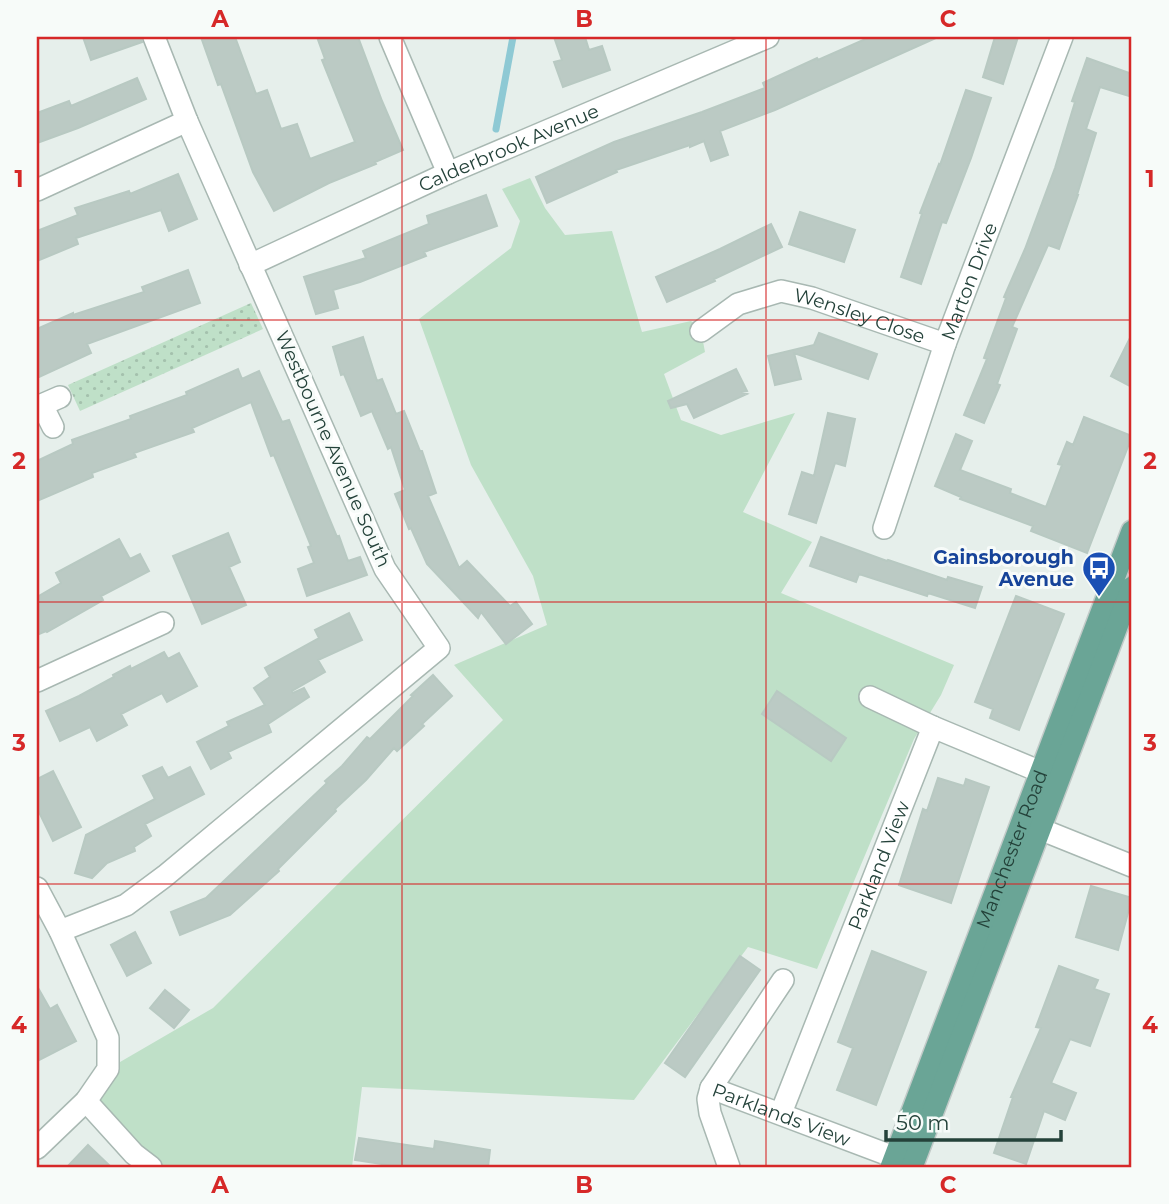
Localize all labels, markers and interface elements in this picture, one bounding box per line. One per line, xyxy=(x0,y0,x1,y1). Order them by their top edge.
text: A xyxy=(210,5,229,33)
text: B xyxy=(575,5,593,33)
text: C xyxy=(940,5,957,33)
street label: Calderbrook Avenue xyxy=(415,99,602,197)
text: 1 xyxy=(14,165,24,193)
text: 1 xyxy=(1145,165,1155,193)
street label: Marton Drive xyxy=(936,219,1002,343)
street label: Wensley Close xyxy=(792,283,928,348)
street label: Westbourne Avenue South xyxy=(270,327,396,571)
text: 2 xyxy=(12,447,26,475)
text: 2 xyxy=(1143,447,1157,475)
place label: Gainsborough Avenue xyxy=(933,546,1074,591)
bus stop icon: Gainsborough Avenue xyxy=(1080,549,1118,598)
text: 3 xyxy=(11,729,26,757)
text: 3 xyxy=(1142,729,1157,757)
street label: Manchester Road xyxy=(971,767,1052,931)
street label: Parkland View xyxy=(843,797,914,933)
text: 4 xyxy=(11,1011,27,1039)
text: 4 xyxy=(1142,1011,1158,1039)
street label: Parklands View xyxy=(709,1078,854,1151)
scale bar xyxy=(886,1099,1060,1143)
text: 50 m xyxy=(896,1110,950,1135)
text: A xyxy=(210,1171,229,1199)
text: B xyxy=(575,1171,593,1199)
text: C xyxy=(940,1171,957,1199)

